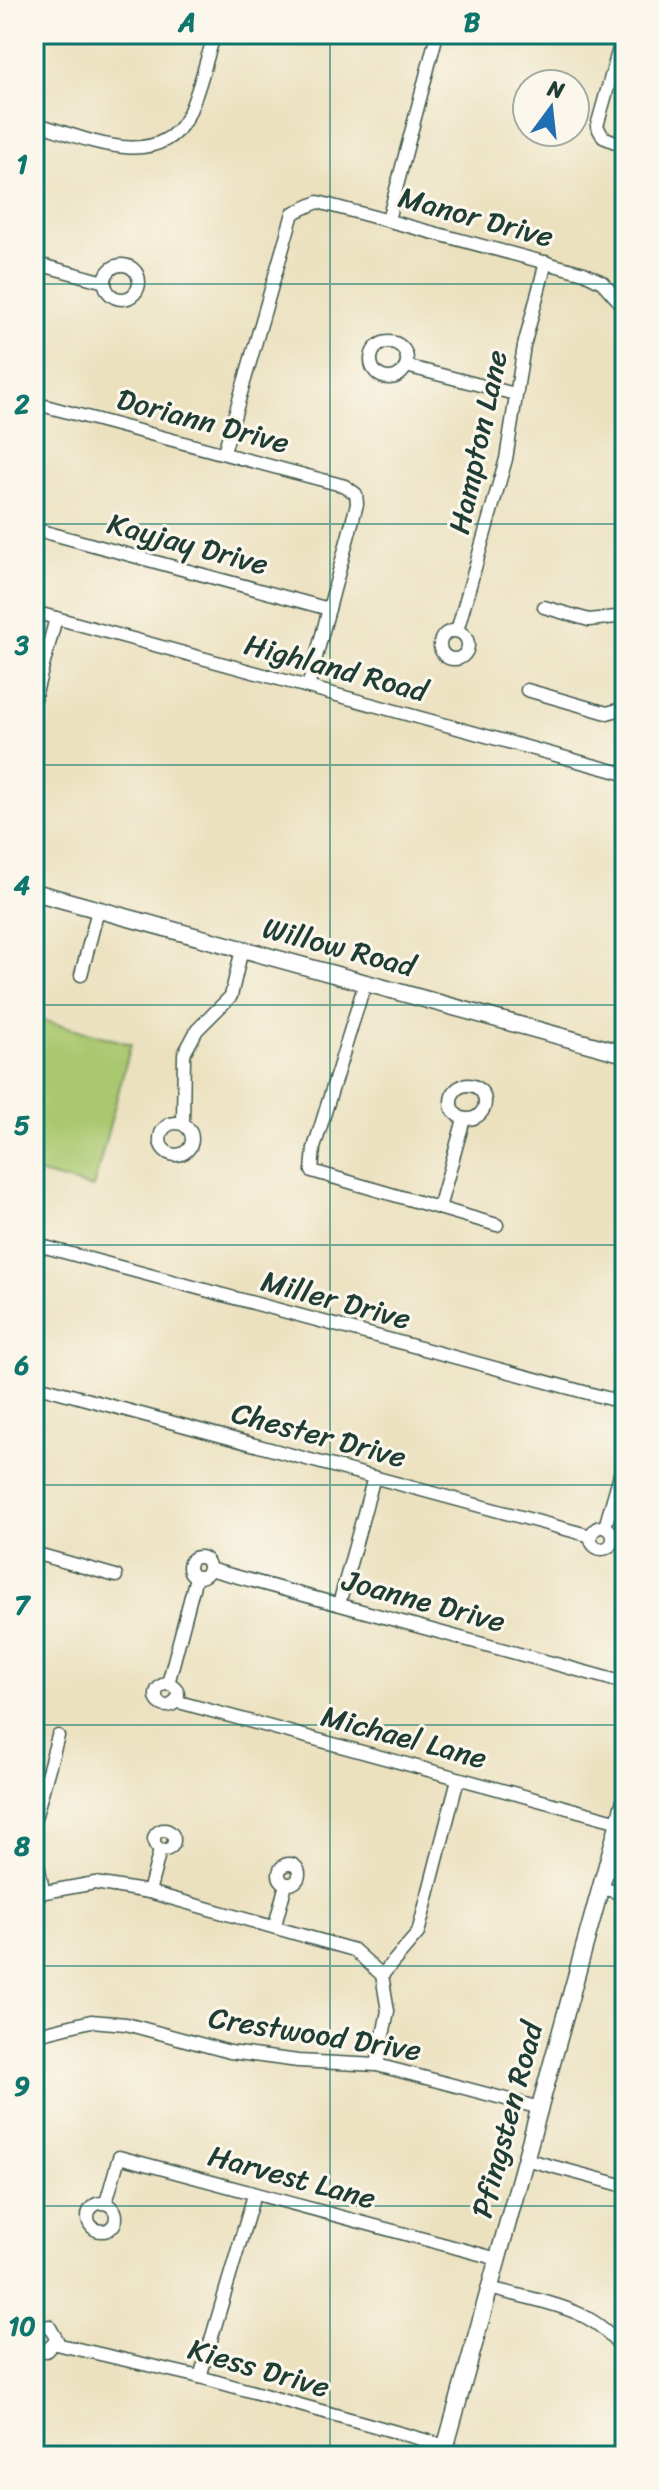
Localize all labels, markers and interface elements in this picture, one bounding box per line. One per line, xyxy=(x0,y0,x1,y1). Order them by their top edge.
text: A xyxy=(177,0,196,45)
text: B xyxy=(464,0,481,45)
north arrow xyxy=(511,68,591,148)
text: N xyxy=(543,68,569,110)
text: 1 xyxy=(16,141,28,187)
street label: Manor Drive xyxy=(392,170,560,264)
street label: Hampton Lane xyxy=(432,345,524,539)
street label: Doriann Drive xyxy=(111,372,295,470)
text: 2 xyxy=(13,381,30,427)
street label: Kayjay Drive xyxy=(101,497,275,591)
street label: Highland Road xyxy=(238,618,436,719)
text: 3 xyxy=(14,622,30,668)
text: 4 xyxy=(14,862,30,908)
street label: Willow Road xyxy=(257,901,424,994)
text: 5 xyxy=(14,1102,30,1148)
street label: Miller Drive xyxy=(255,1254,417,1346)
text: 6 xyxy=(14,1342,30,1388)
street label: Chester Drive xyxy=(225,1386,413,1484)
street label: Joanne Drive xyxy=(335,1553,512,1649)
text: 7 xyxy=(15,1582,32,1628)
street label: Michael Lane xyxy=(315,1689,493,1785)
text: 8 xyxy=(13,1823,30,1869)
street label: Crestwood Drive xyxy=(205,1991,425,2077)
street label: Pfingsten Road xyxy=(455,2014,560,2224)
text: 9 xyxy=(14,2063,30,2109)
street label: Harvest Lane xyxy=(202,2129,382,2225)
text: 10 xyxy=(8,2303,36,2349)
street label: Kiess Drive xyxy=(182,2322,336,2414)

